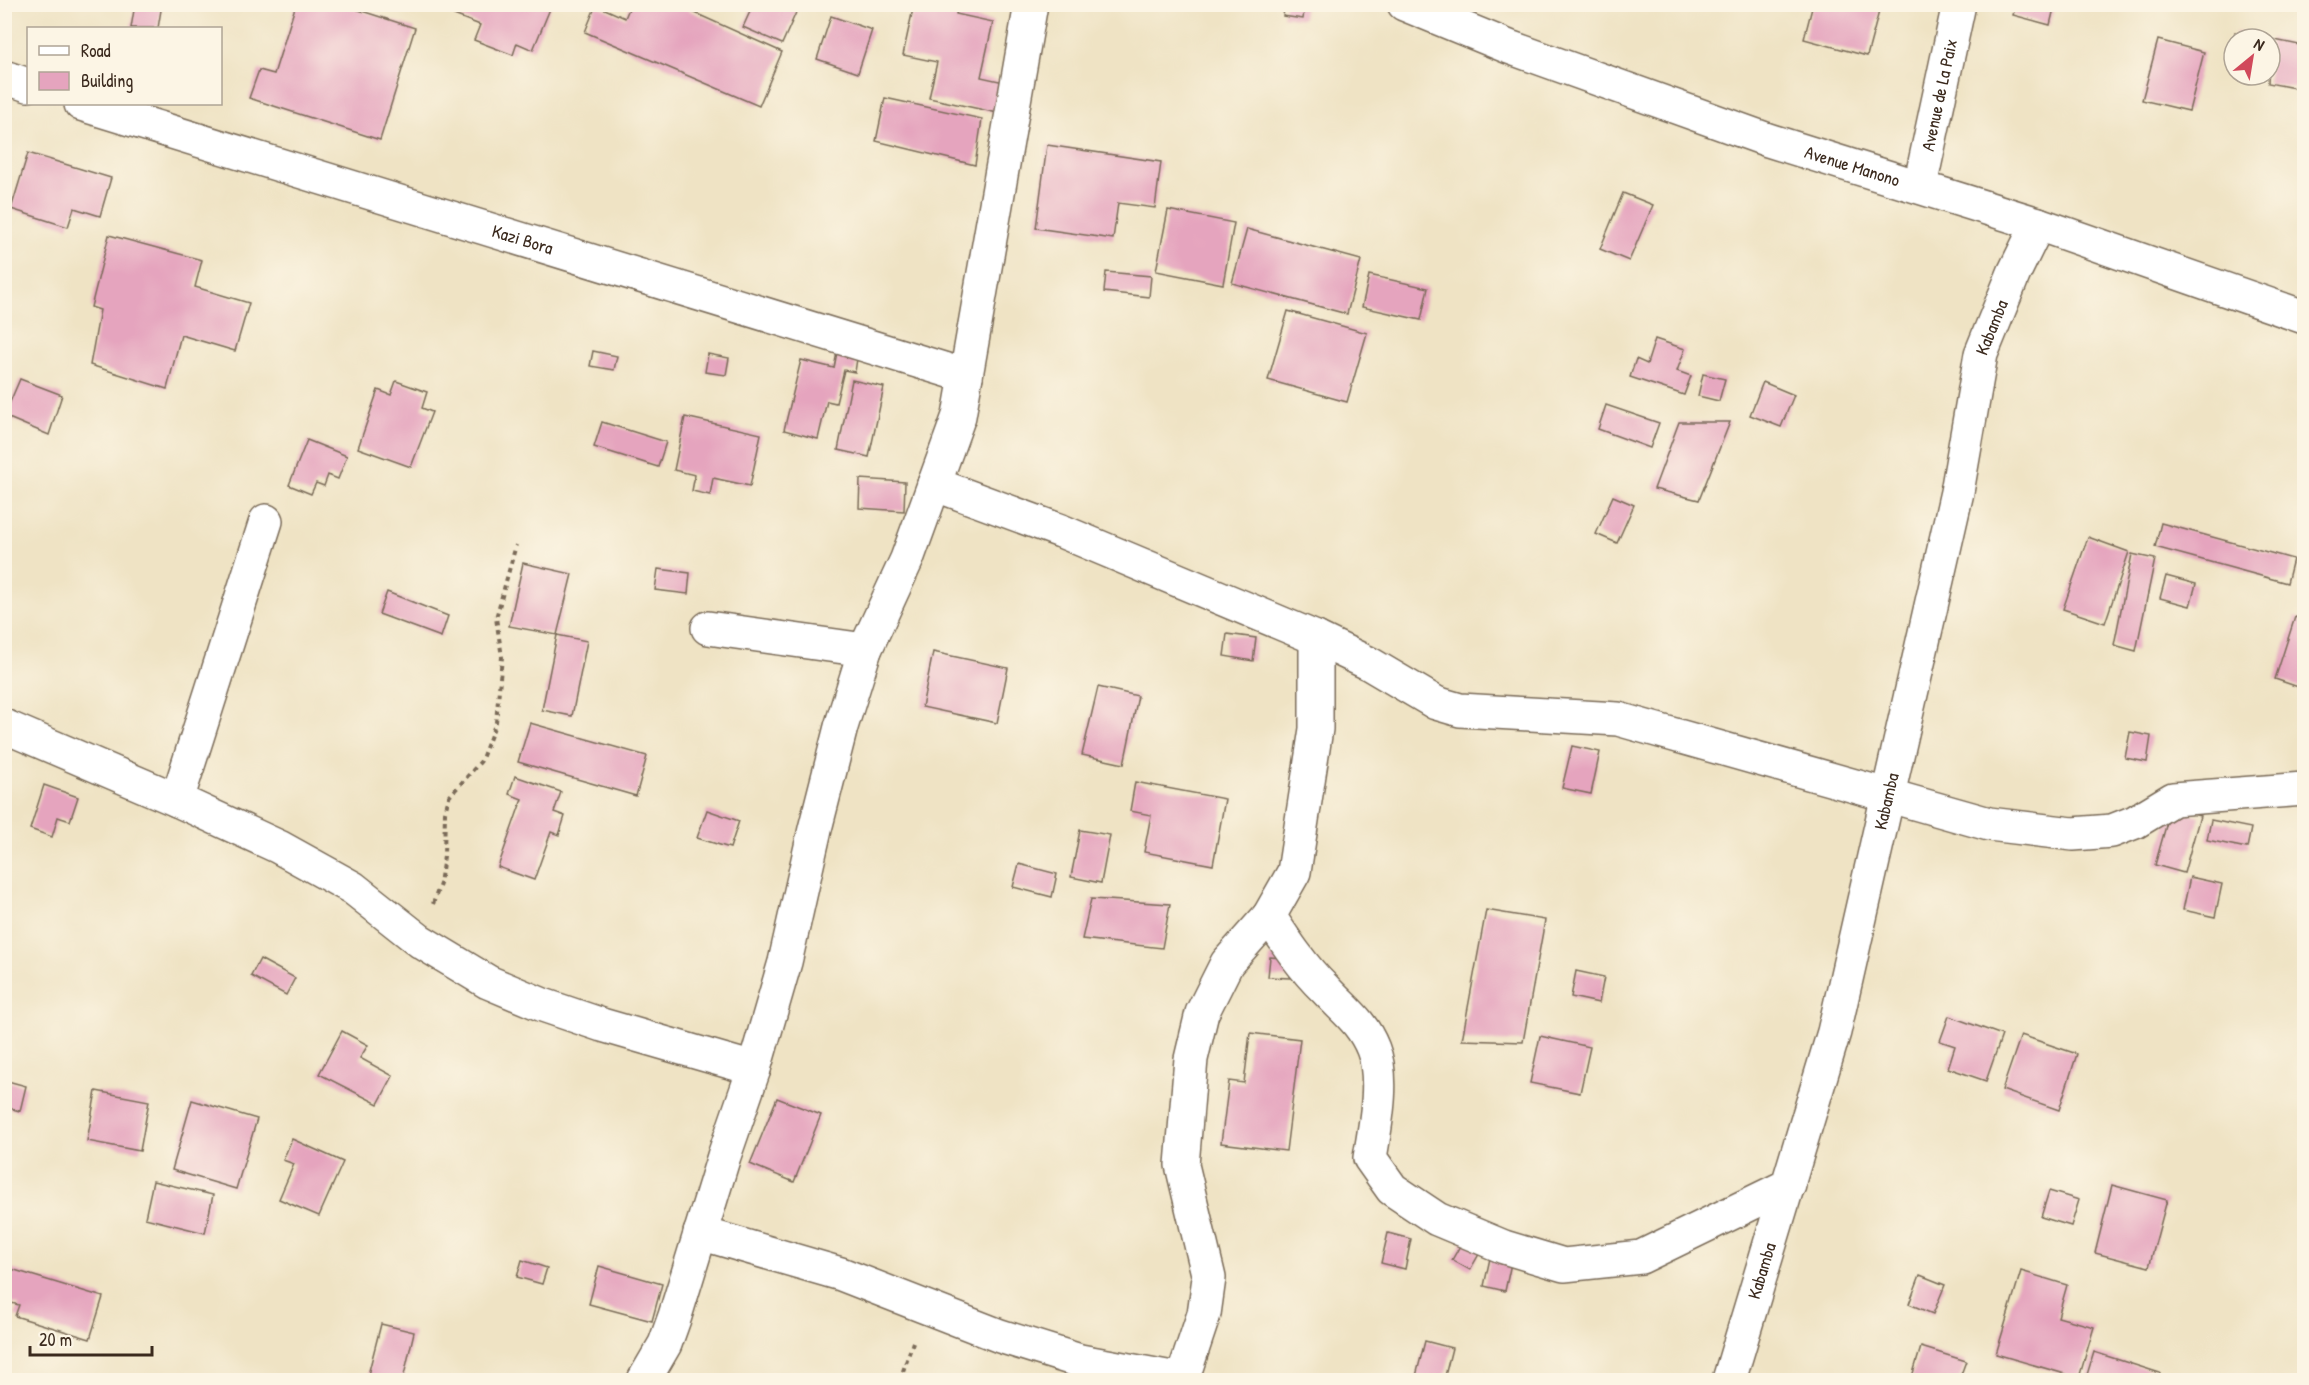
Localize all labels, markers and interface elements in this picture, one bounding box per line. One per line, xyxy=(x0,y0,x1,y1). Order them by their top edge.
legend xyxy=(27,27,222,105)
north arrow xyxy=(2222,27,2282,87)
text: N xyxy=(2250,32,2269,56)
street label: Avenue de La Paix xyxy=(1915,37,1963,153)
text: Road xyxy=(81,38,111,63)
text: Building xyxy=(81,68,133,93)
street label: Avenue Manono xyxy=(1802,139,1903,192)
street label: Kazi Bora xyxy=(489,218,556,260)
street label: Kabamba xyxy=(1969,296,2014,359)
street label: Kabamba xyxy=(1867,770,1905,832)
street label: Kabamba xyxy=(1741,1239,1782,1302)
scale bar xyxy=(30,1319,152,1357)
text: 20 m xyxy=(39,1327,72,1352)

